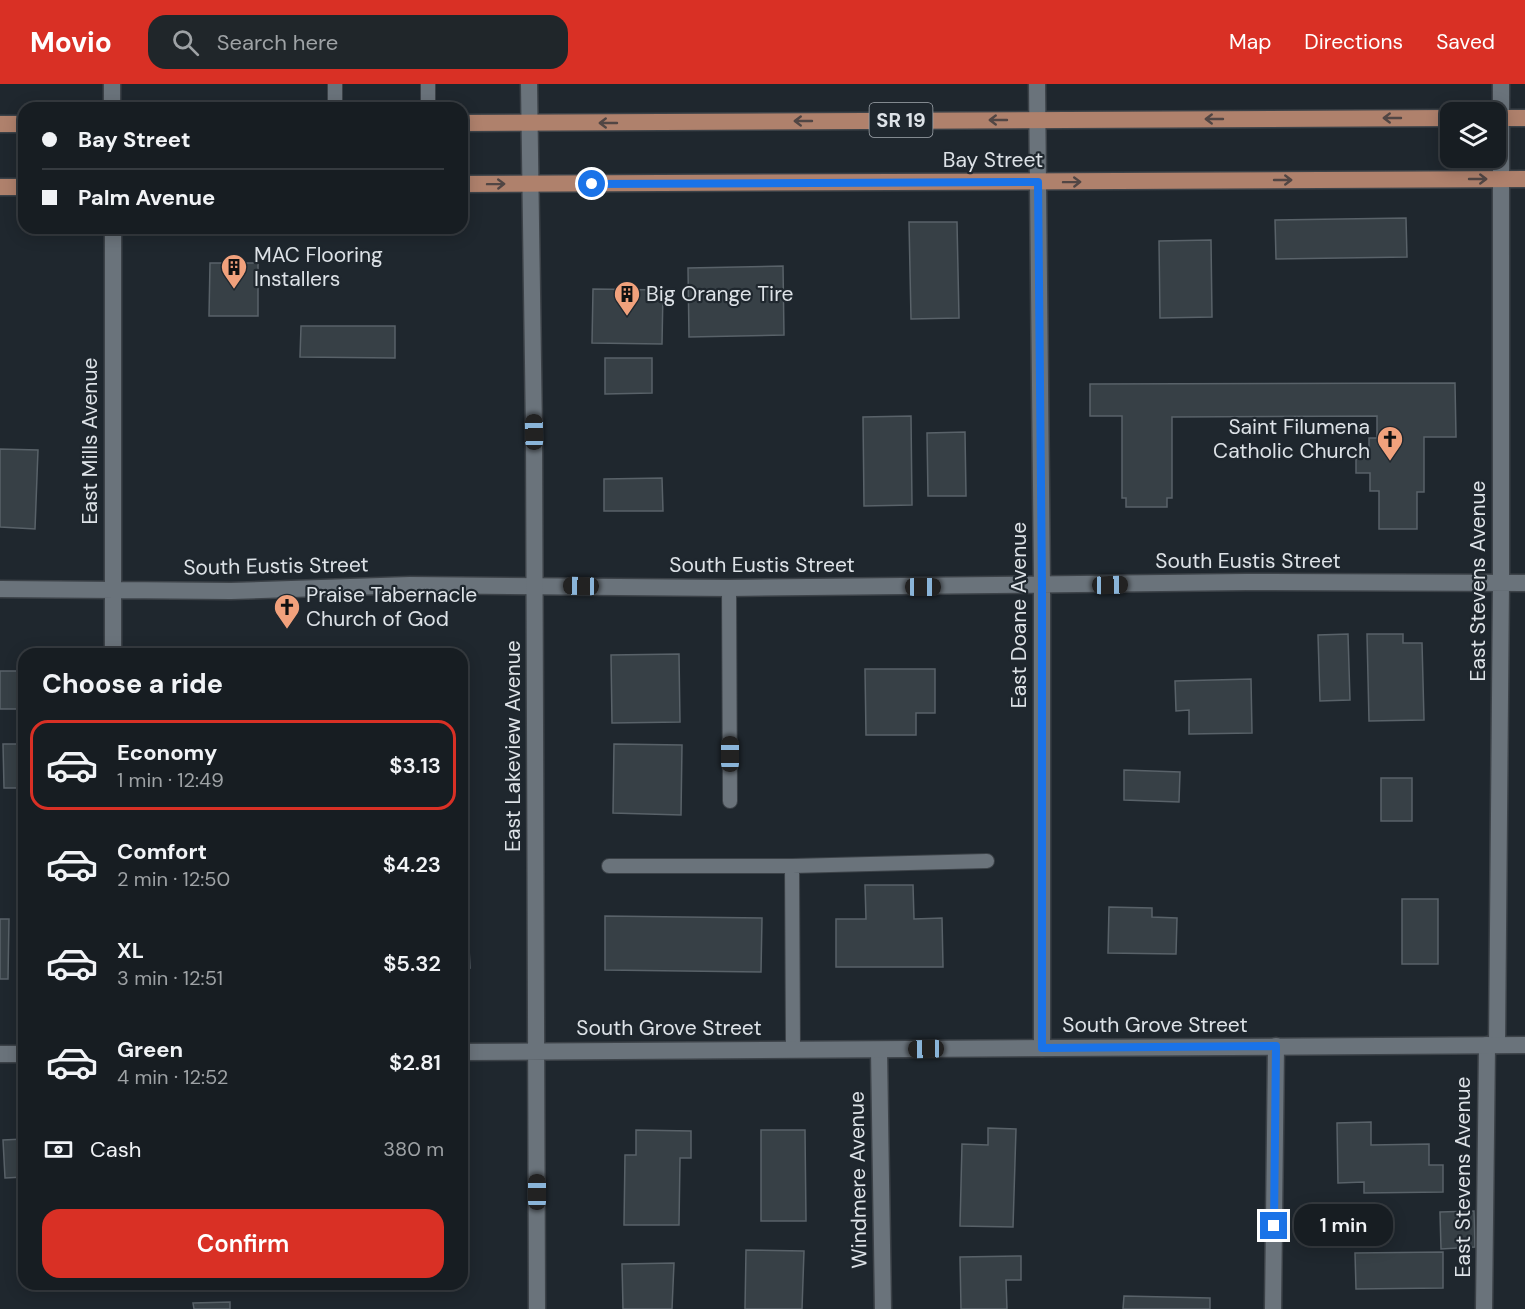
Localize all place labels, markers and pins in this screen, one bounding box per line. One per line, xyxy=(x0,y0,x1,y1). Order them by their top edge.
place label: MAC Flooring Installers xyxy=(254,241,383,293)
building icon: MAC Flooring Installers xyxy=(219,252,249,290)
building icon: Big Orange Tire xyxy=(612,279,642,317)
place label: Big Orange Tire xyxy=(646,280,794,308)
place label: Saint Filumena Catholic Church xyxy=(1213,413,1370,465)
church icon: Saint Filumena Catholic Church xyxy=(1375,424,1405,462)
place label: Praise Tabernacle Church of God xyxy=(306,581,477,633)
church icon: Praise Tabernacle Church of God xyxy=(272,592,302,630)

